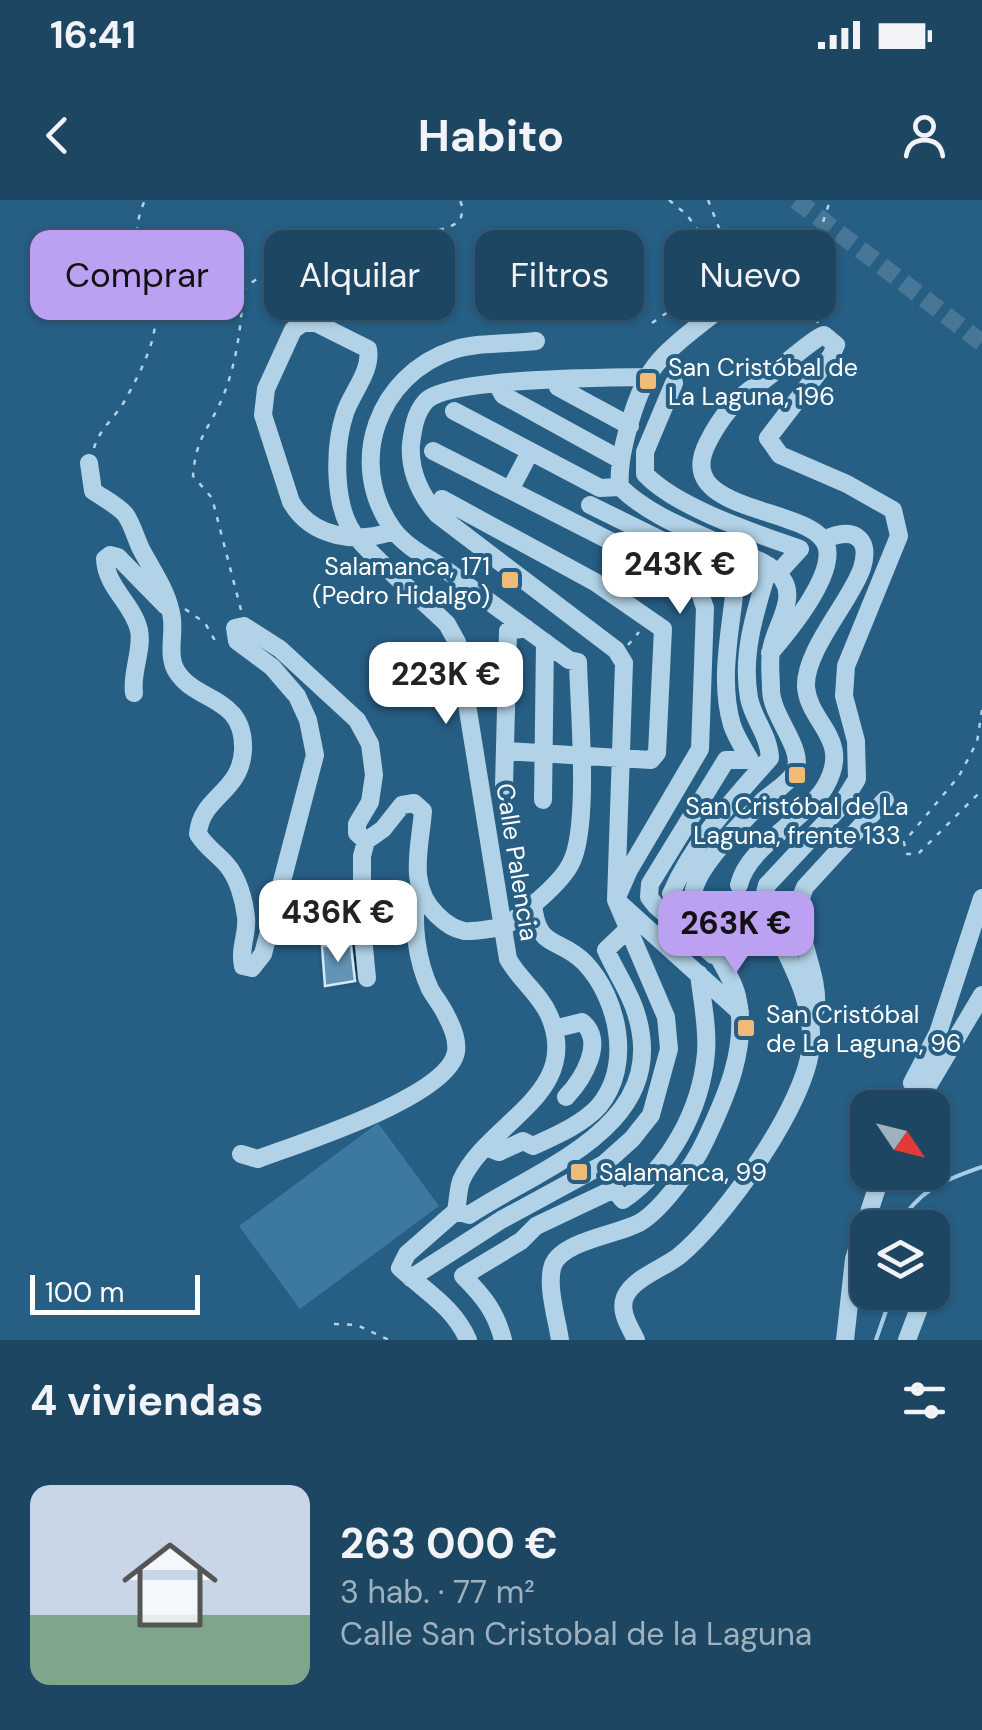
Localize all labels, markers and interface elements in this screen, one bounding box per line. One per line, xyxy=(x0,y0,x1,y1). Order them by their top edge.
text: 16:41 xyxy=(50,10,136,60)
text: Habito xyxy=(418,106,564,165)
icon: back xyxy=(30,108,85,163)
icon: person xyxy=(897,108,952,163)
chip: Comprar xyxy=(30,230,244,320)
chip: Alquilar xyxy=(264,230,455,320)
chip: Filtros xyxy=(475,230,644,320)
chip: Nuevo xyxy=(664,230,836,320)
place label: San Cristóbal de La Laguna, 196 xyxy=(668,351,858,413)
marker: San Cristóbal de La Laguna, 196 xyxy=(637,370,659,392)
pin: 243K € xyxy=(599,532,761,617)
text: 243K € xyxy=(624,543,736,585)
place label: Salamanca, 171 (Pedro Hidalgo) xyxy=(312,550,490,612)
marker: Salamanca, 171 (Pedro Hidalgo) xyxy=(499,569,521,591)
pin: 223K € xyxy=(365,642,527,727)
text: 223K € xyxy=(391,653,501,695)
marker: San Cristóbal de La Laguna, frente 133 xyxy=(786,764,808,786)
street label: Calle Palencia xyxy=(488,781,546,943)
place label: San Cristóbal de La Laguna, frente 133 xyxy=(685,790,909,852)
pin: 436K € xyxy=(257,880,419,965)
text: 436K € xyxy=(281,891,395,933)
pin: 263K € xyxy=(655,891,817,976)
text: 263K € xyxy=(680,902,792,944)
place label: San Cristóbal de La Laguna, 96 xyxy=(766,998,962,1060)
marker: San Cristóbal de La Laguna, 96 xyxy=(735,1017,757,1039)
north arrow xyxy=(850,1090,950,1190)
map controls xyxy=(850,1090,950,1310)
place label: Salamanca, 99 xyxy=(599,1156,767,1189)
marker: Salamanca, 99 xyxy=(568,1161,590,1183)
button: layers xyxy=(850,1210,950,1310)
scale bar xyxy=(30,1270,200,1314)
text: 100 m xyxy=(45,1274,124,1311)
text: 4 viviendas xyxy=(30,1373,263,1428)
icon: filters xyxy=(897,1373,952,1428)
text: 263 000 € xyxy=(340,1516,558,1571)
icon: home xyxy=(110,1525,230,1645)
text: 3 hab. · 77 m² xyxy=(340,1571,535,1613)
text: Calle San Cristobal de la Laguna xyxy=(340,1613,812,1655)

